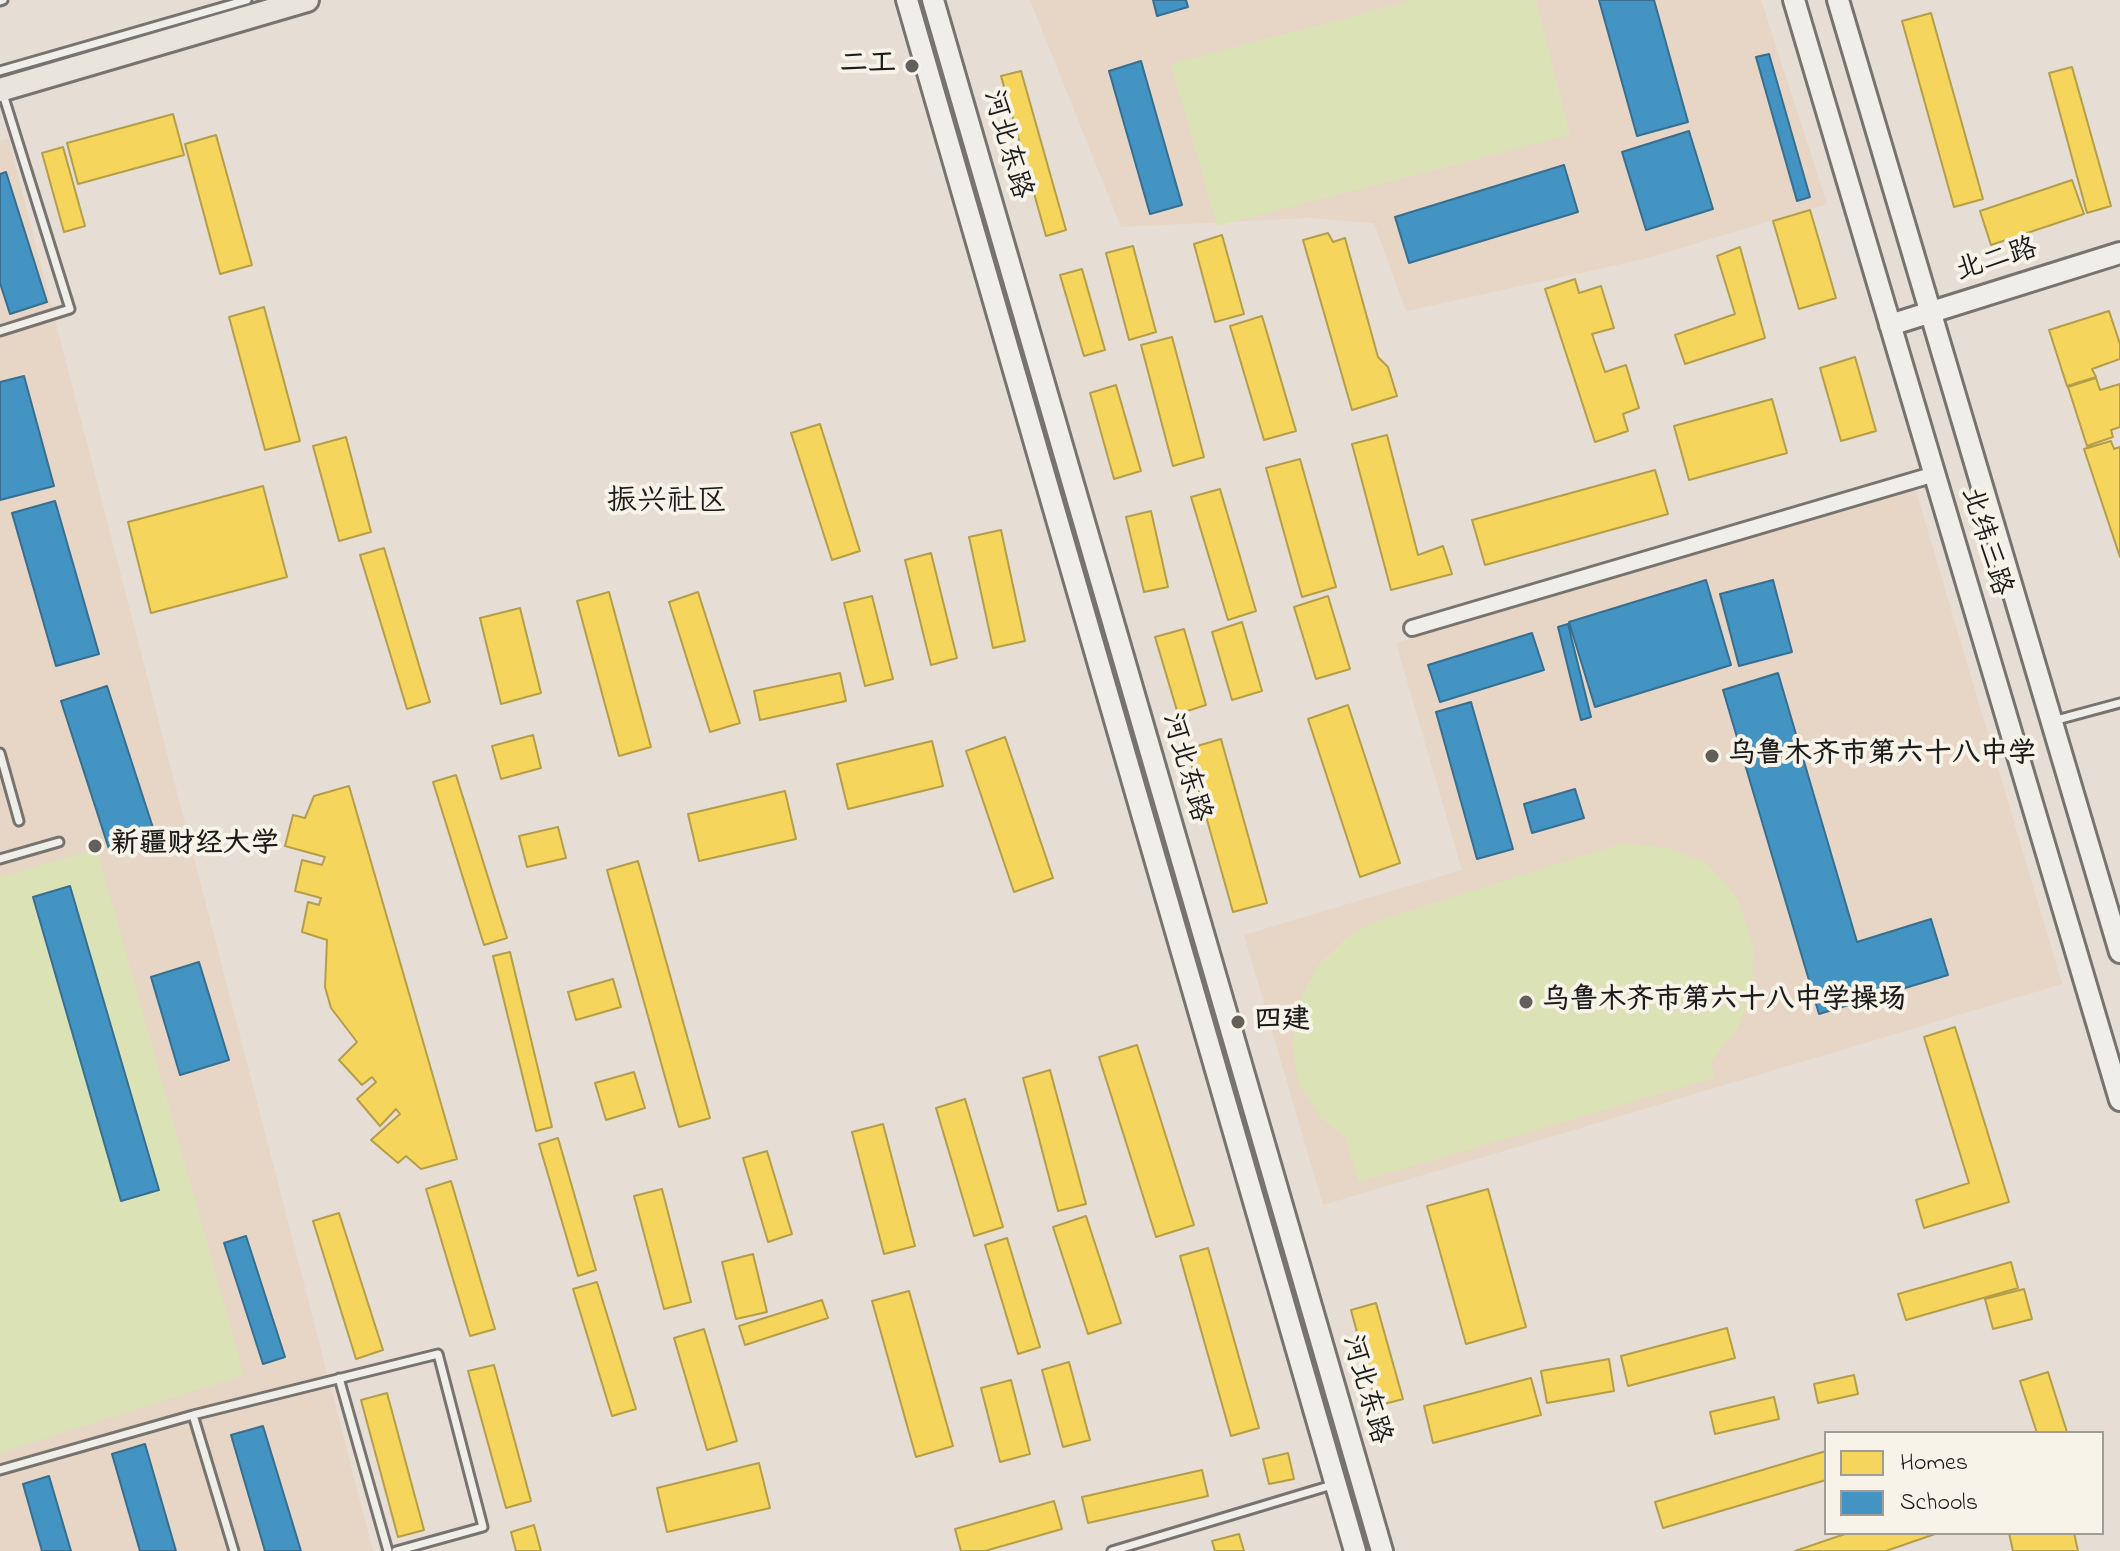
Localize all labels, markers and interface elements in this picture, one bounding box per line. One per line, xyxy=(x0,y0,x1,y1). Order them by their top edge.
place label: 二工 xyxy=(840,49,896,83)
marker: 二工 xyxy=(903,57,921,75)
street label: 河北东路 xyxy=(973,87,1037,203)
street label: 北二路 xyxy=(1952,234,2042,290)
street label: 北纬三路 xyxy=(1952,484,2016,600)
district label: 振兴社区 xyxy=(607,486,727,522)
street label: 河北东路 xyxy=(1152,710,1216,826)
place label: 乌鲁木齐市第六十八中学 xyxy=(1728,739,2036,773)
marker: 乌鲁木齐市第六十八中学 xyxy=(1703,747,1721,765)
place label: 新疆财经大学 xyxy=(111,829,279,863)
marker: 新疆财经大学 xyxy=(86,837,104,855)
place label: 乌鲁木齐市第六十八中学操场 xyxy=(1542,985,1906,1019)
marker: 乌鲁木齐市第六十八中学操场 xyxy=(1517,993,1535,1011)
place label: 四建 xyxy=(1254,1005,1310,1039)
marker: 四建 xyxy=(1229,1013,1247,1031)
street label: 河北东路 xyxy=(1332,1332,1396,1448)
legend xyxy=(1824,1431,2104,1535)
text: Homes xyxy=(1900,1446,1968,1481)
text: Schools xyxy=(1900,1486,1978,1521)

